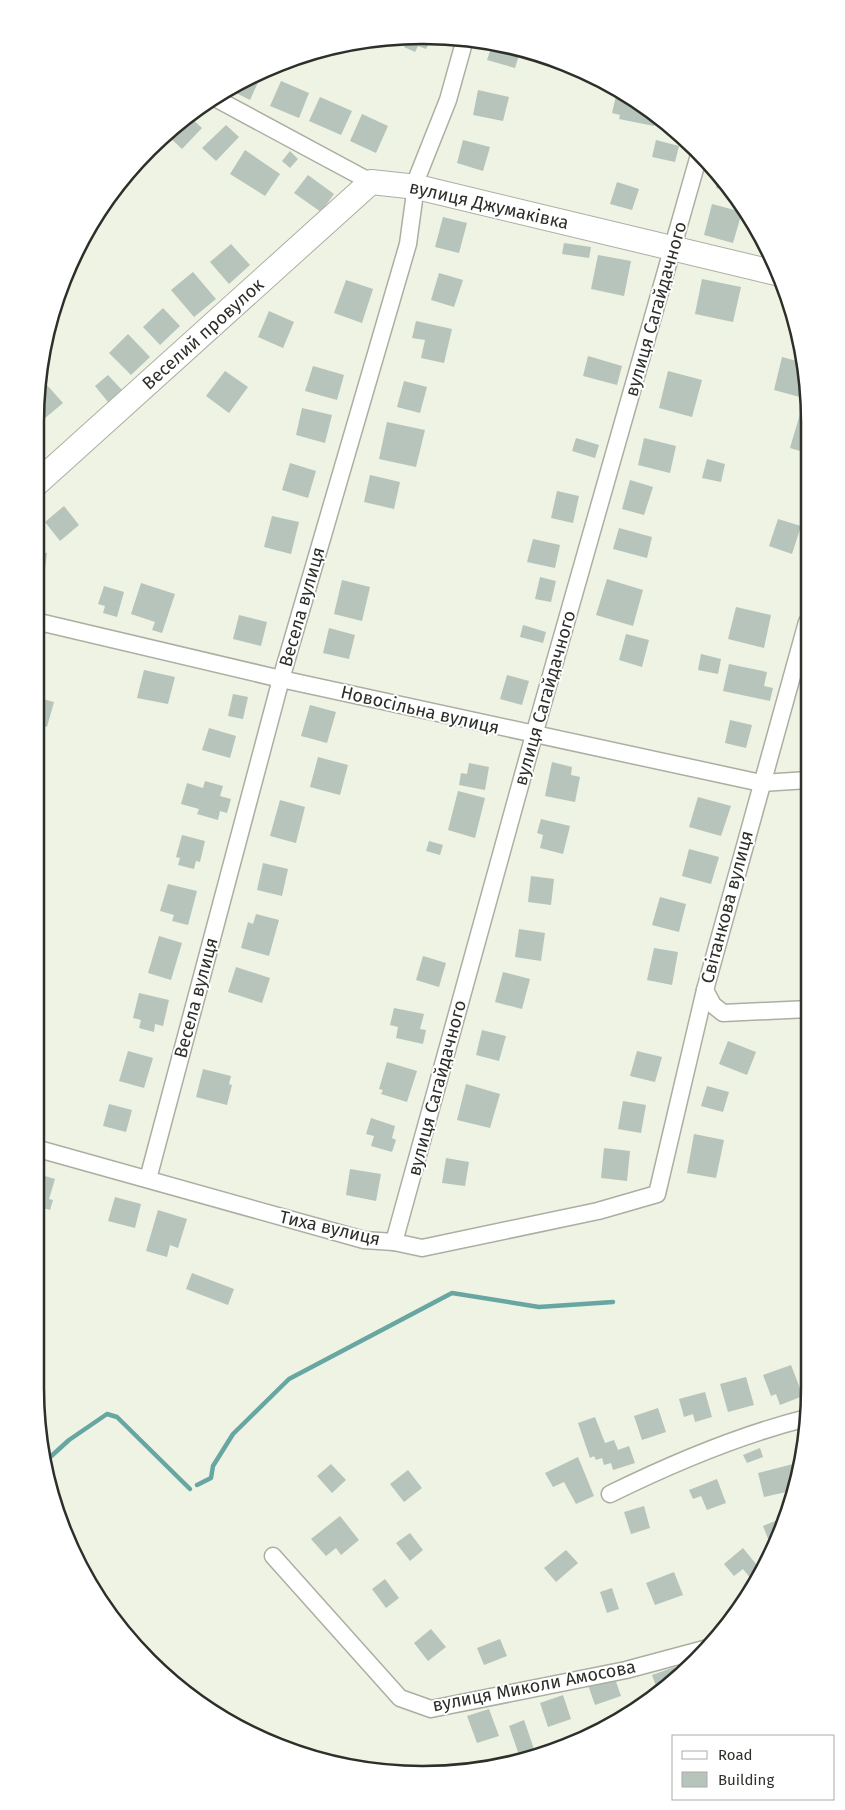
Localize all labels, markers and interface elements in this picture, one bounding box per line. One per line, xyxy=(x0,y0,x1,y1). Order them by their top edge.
street label: вулиця Джумаківка xyxy=(407,176,571,234)
street label: вулиця Сагайдачного xyxy=(620,219,692,399)
street label: Веселий провулок xyxy=(138,273,269,394)
street label: Весела вулиця xyxy=(274,544,330,670)
street label: вулиця Сагайдачного xyxy=(509,608,581,788)
street label: Новосільна вулиця xyxy=(339,681,501,739)
street label: Світанкова вулиця xyxy=(696,828,758,986)
street label: Весела вулиця xyxy=(169,935,223,1061)
street label: вулиця Сагайдачного xyxy=(403,998,471,1178)
street label: Тиха вулиця xyxy=(277,1206,383,1250)
street label: вулиця Миколи Амосова xyxy=(430,1655,638,1717)
legend xyxy=(672,1735,835,1800)
text: Road xyxy=(718,1746,753,1764)
text: Building xyxy=(718,1771,774,1789)

